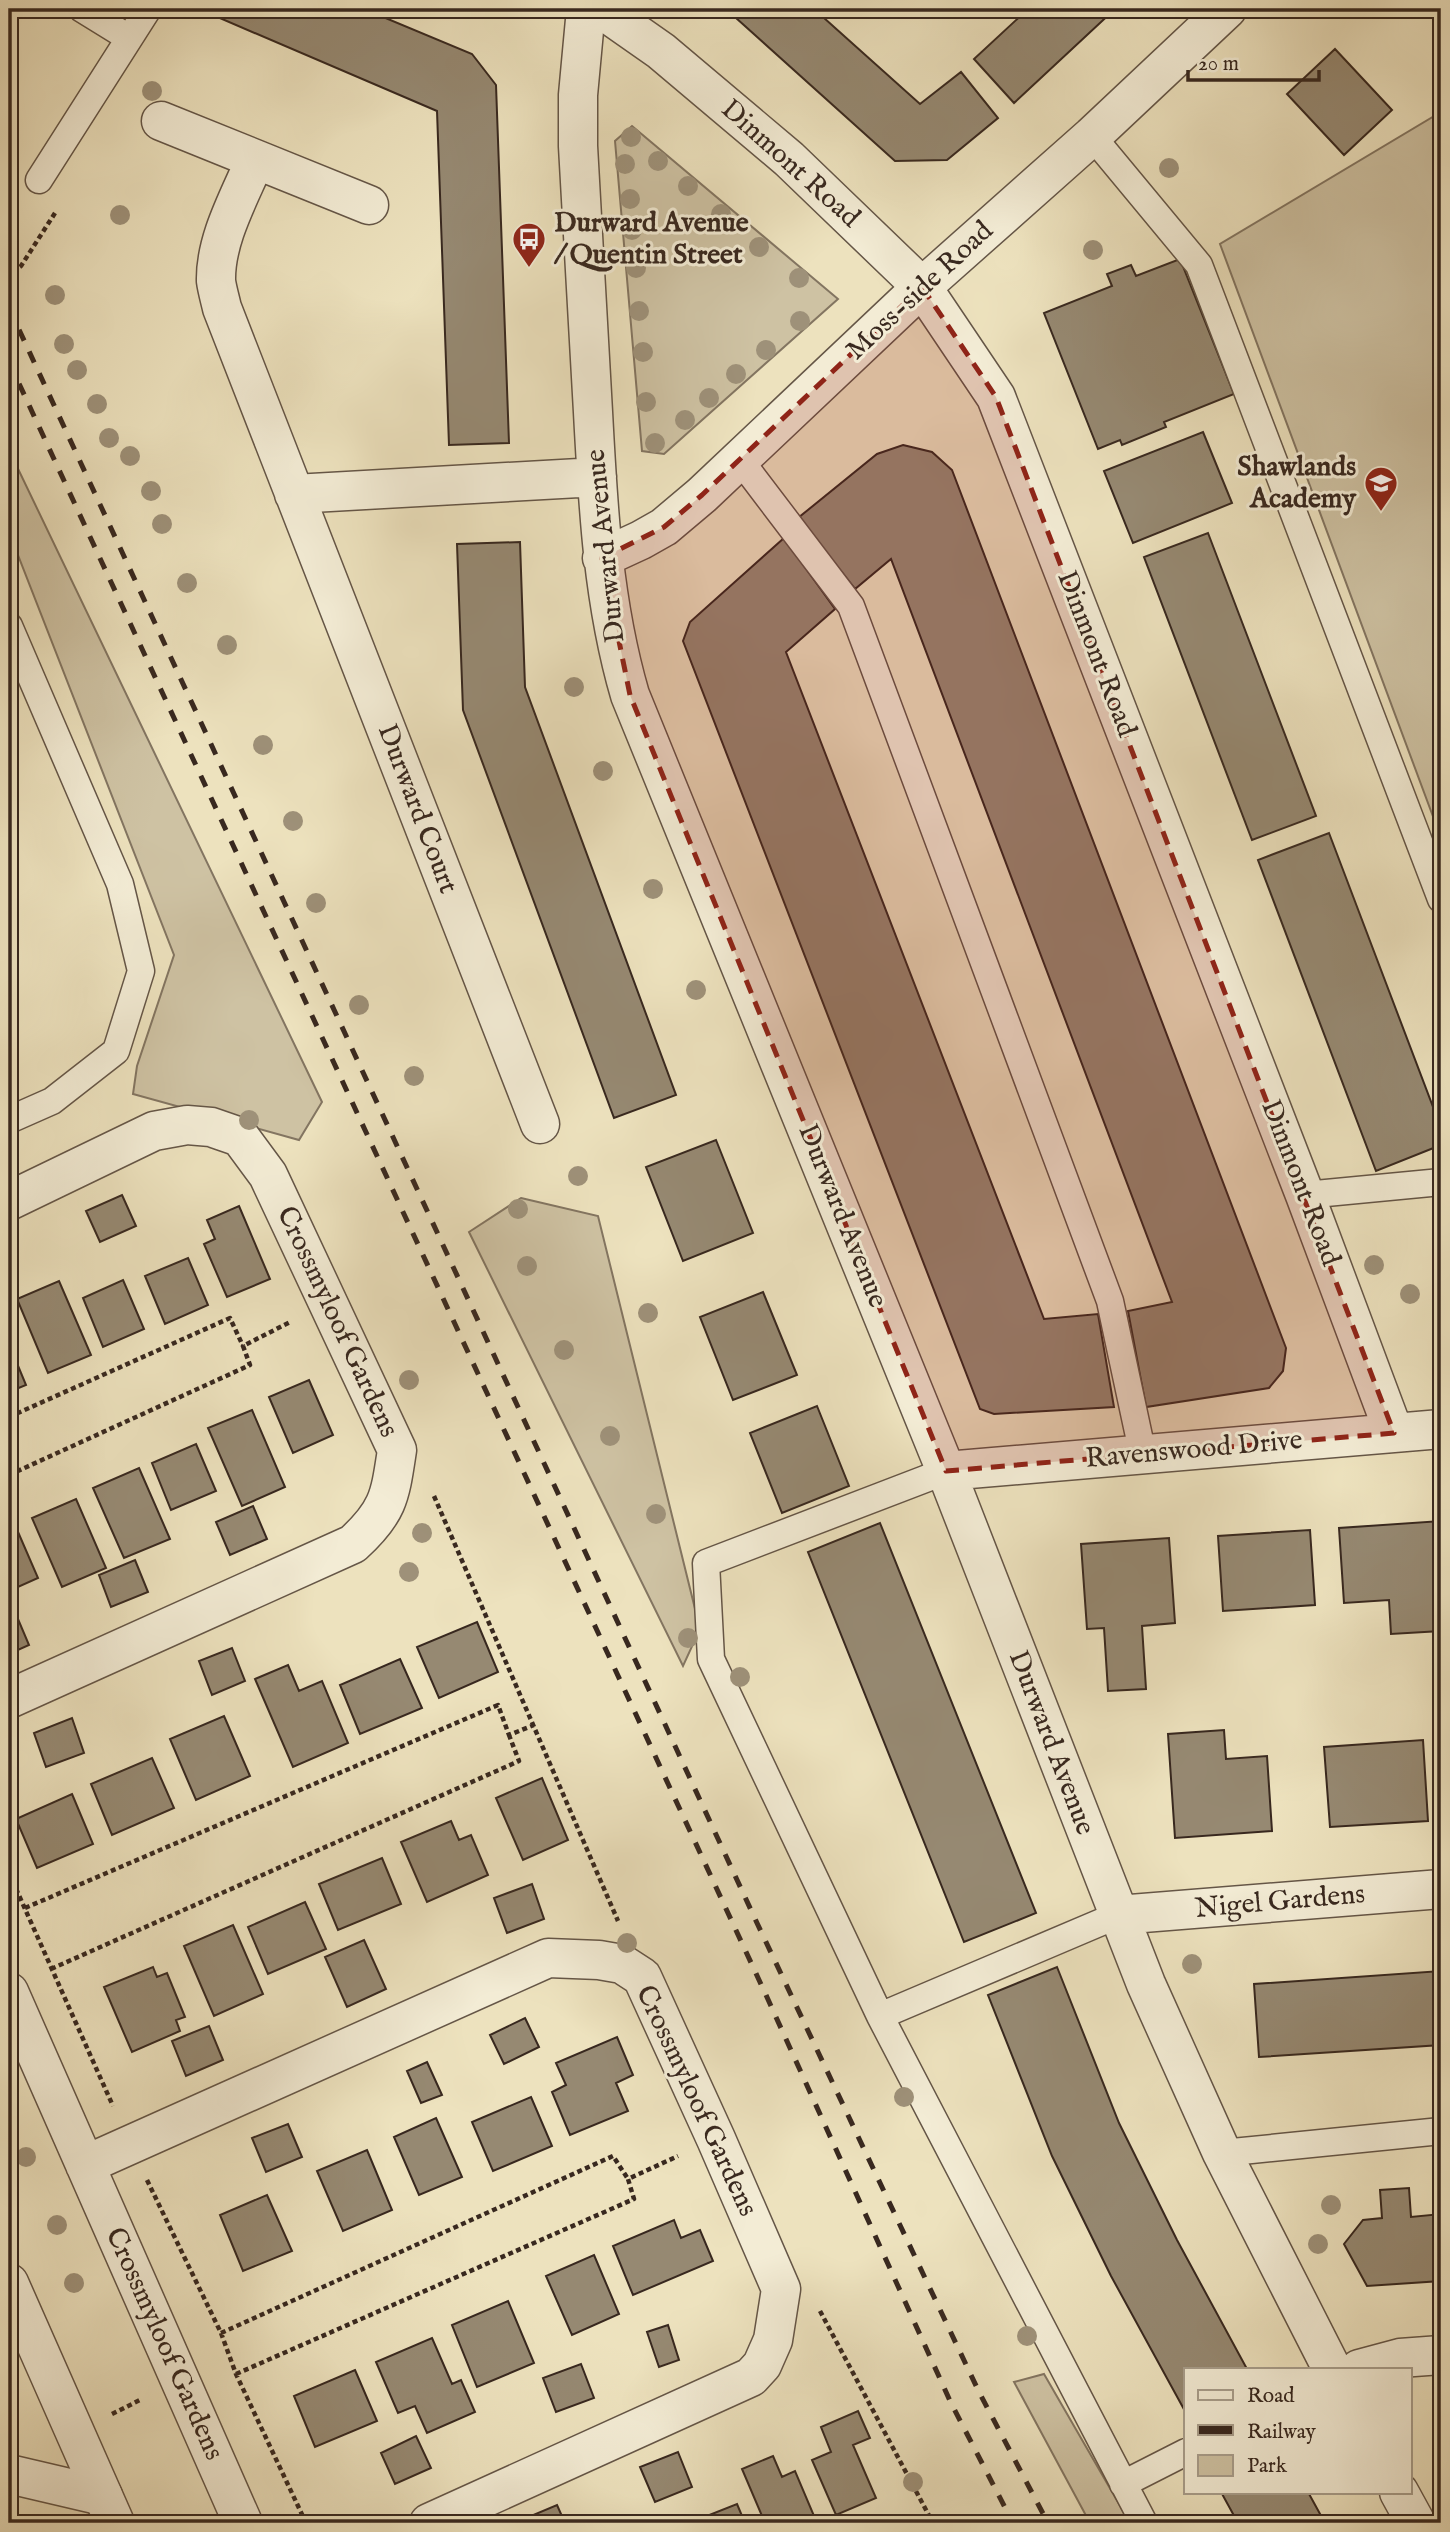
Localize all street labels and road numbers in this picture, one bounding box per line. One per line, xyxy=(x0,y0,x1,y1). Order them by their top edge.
street label: Dinmont Road xyxy=(713,92,867,236)
street label: Moss-side Road xyxy=(839,214,1001,368)
street label: Durward Avenue xyxy=(578,447,634,645)
street label: Dinmont Road xyxy=(1048,566,1144,742)
street label: Durward Court xyxy=(369,719,465,899)
street label: Dinmont Road xyxy=(1252,1095,1348,1271)
street label: Durward Avenue xyxy=(789,1119,895,1313)
street label: Crossmyloof Gardens xyxy=(268,1201,406,1443)
street label: Ravenswood Drive xyxy=(1084,1423,1304,1477)
street label: Durward Avenue xyxy=(1000,1646,1102,1840)
street label: Nigel Gardens xyxy=(1194,1877,1366,1927)
street label: Crossmyloof Gardens xyxy=(627,1980,765,2222)
street label: Crossmyloof Gardens xyxy=(97,2222,231,2466)

